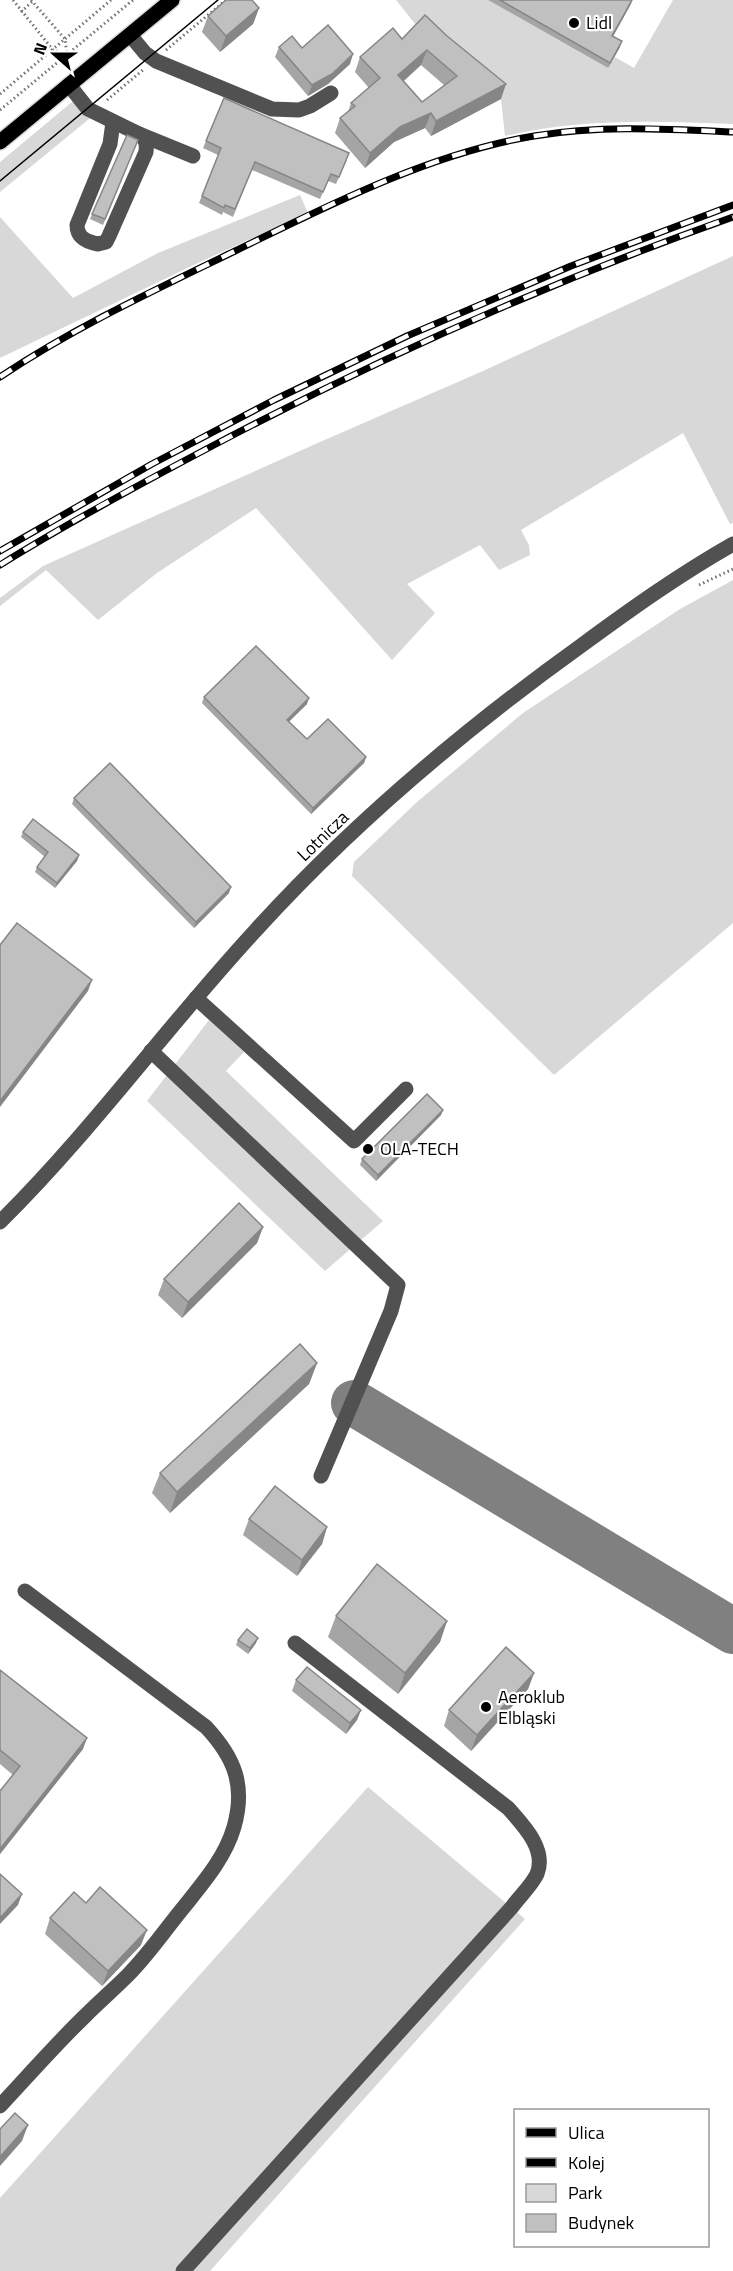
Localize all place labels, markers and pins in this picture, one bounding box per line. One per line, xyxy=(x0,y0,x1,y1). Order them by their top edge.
place label: Lidl xyxy=(586,9,612,36)
marker: Lidl xyxy=(567,16,581,30)
place label: OLA-TECH xyxy=(380,1135,459,1162)
marker: OLA-TECH xyxy=(361,1142,375,1156)
place label: Aeroklub Elbląski xyxy=(498,1683,565,1731)
marker: Aeroklub Elbląski xyxy=(479,1700,493,1714)

